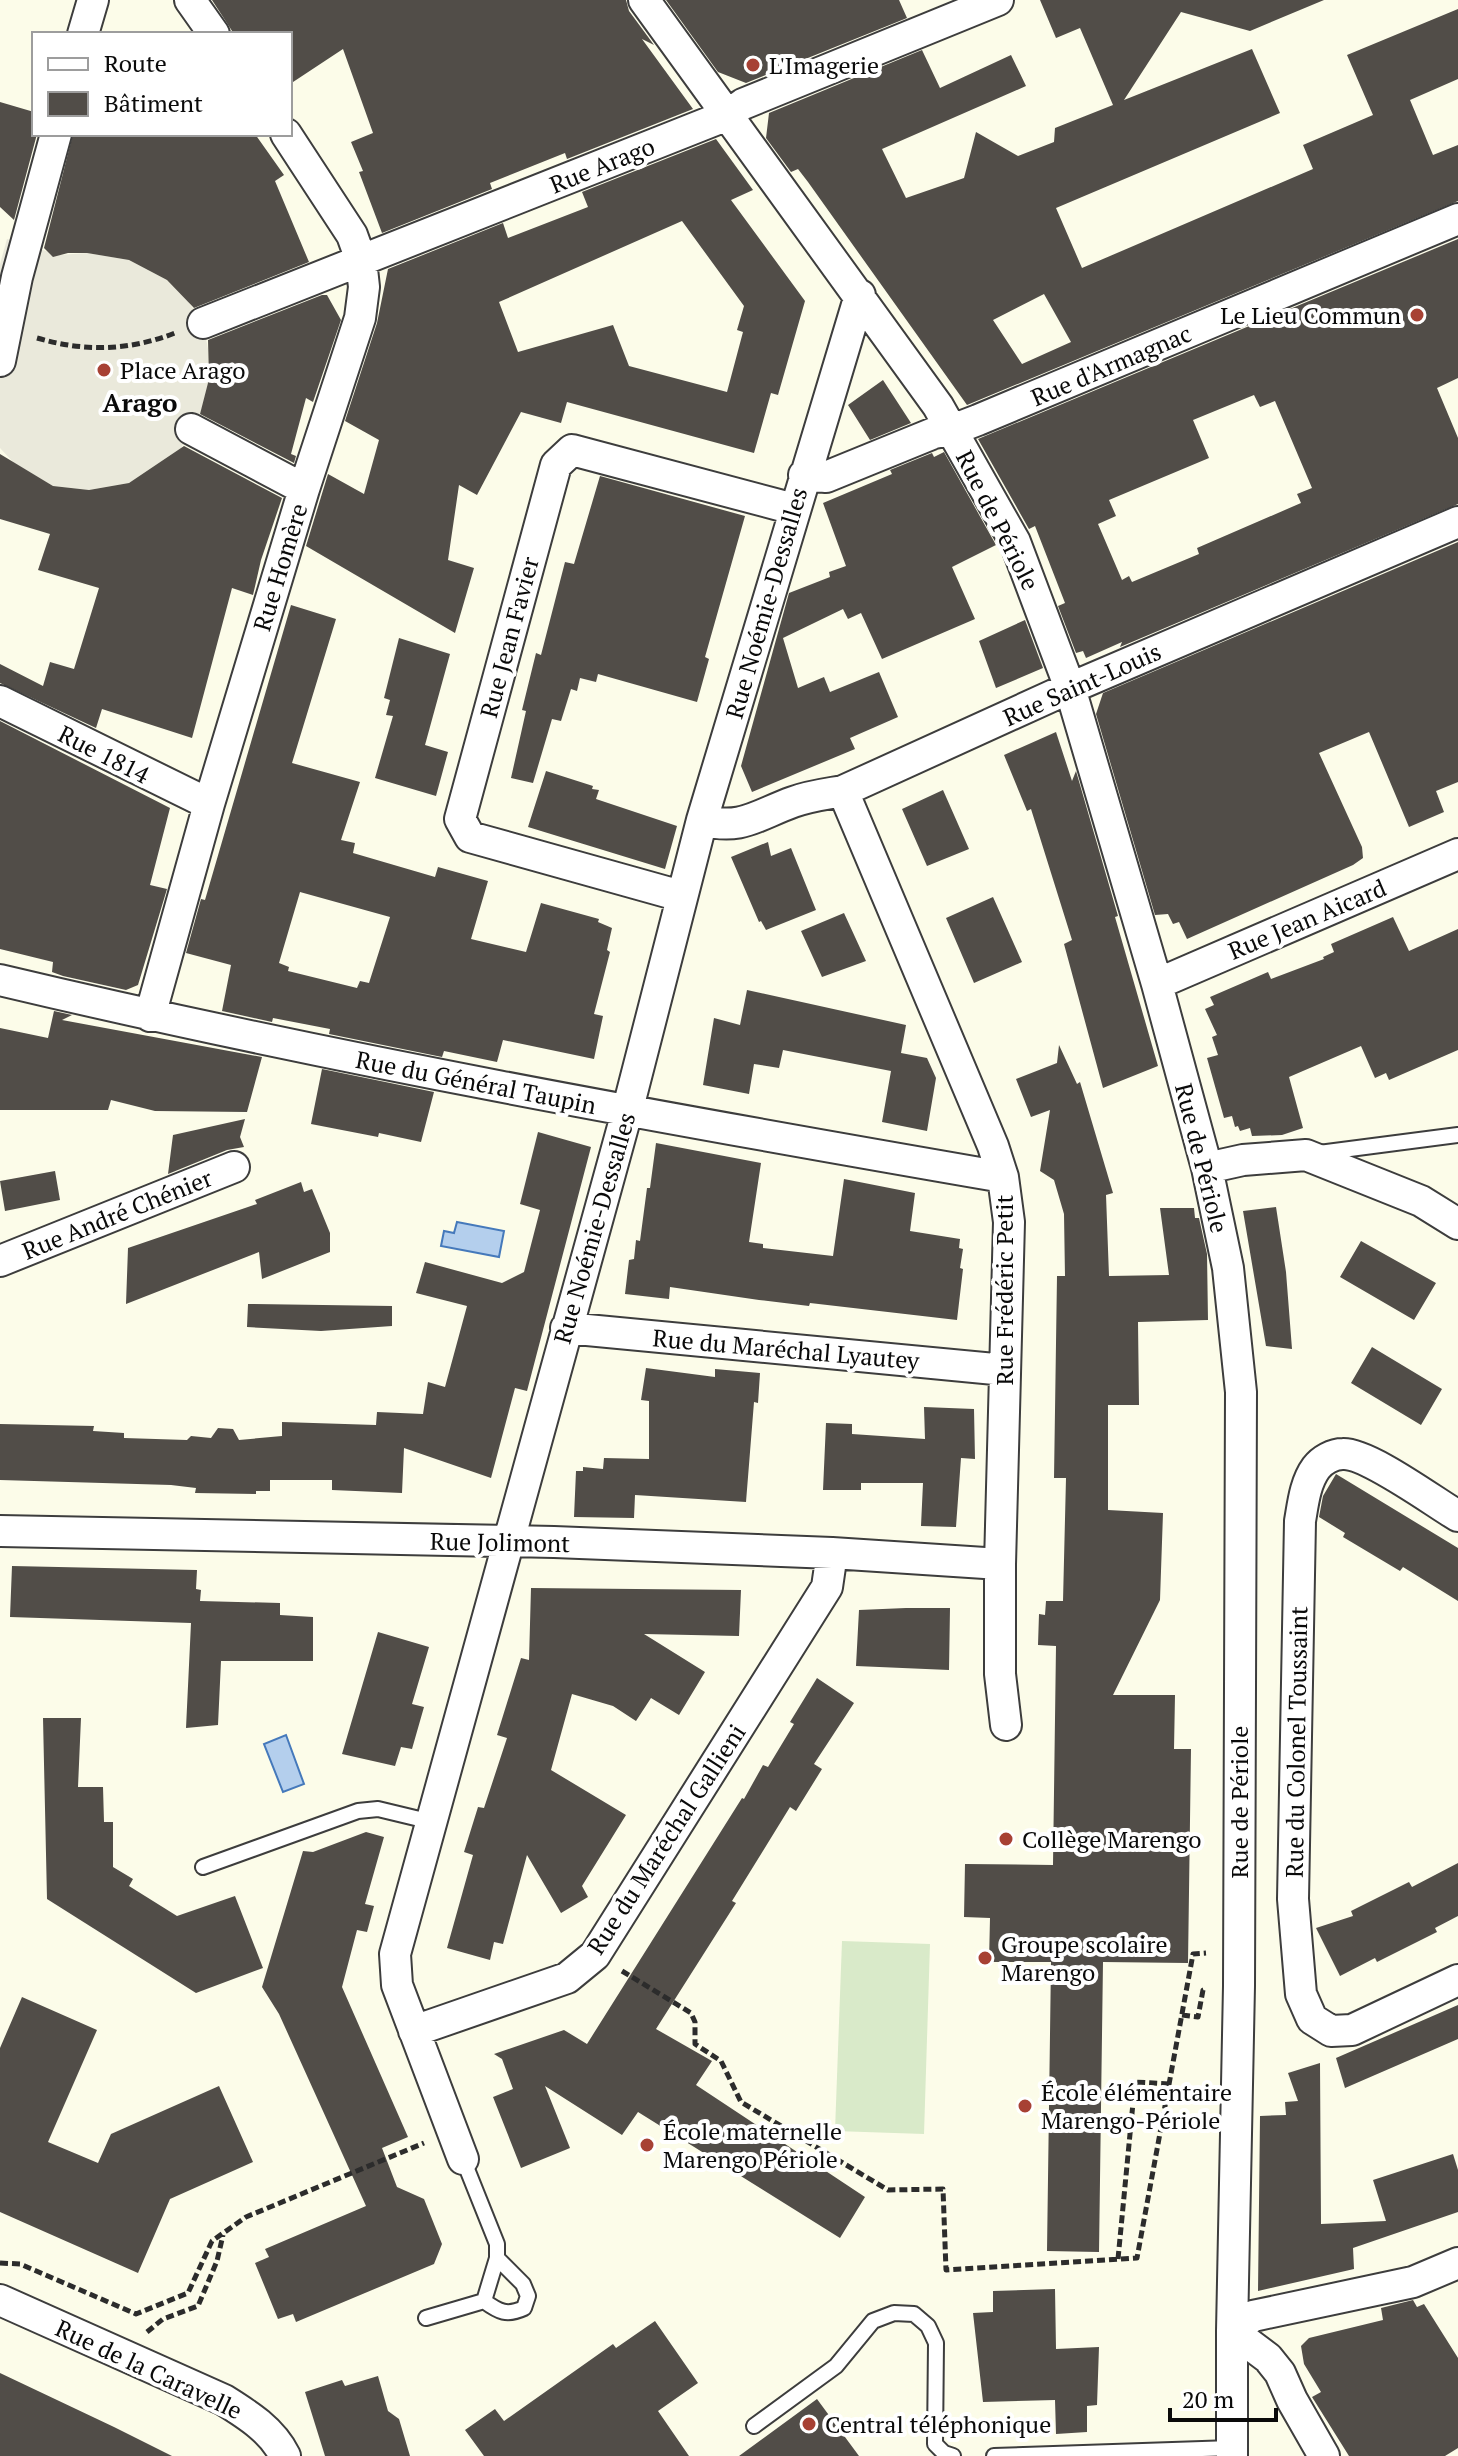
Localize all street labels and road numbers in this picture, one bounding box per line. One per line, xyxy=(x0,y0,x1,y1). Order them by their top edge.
street label: Rue Arago xyxy=(545,130,659,200)
street label: Rue d'Armagnac xyxy=(1026,317,1196,413)
street label: Rue de Périole xyxy=(949,445,1047,595)
street label: Rue Noémie-Dessalles xyxy=(718,484,814,722)
street label: Rue Homère xyxy=(245,499,315,635)
street label: Rue Jean Favier xyxy=(472,552,546,721)
street label: Rue Saint-Louis xyxy=(998,635,1166,733)
street label: Rue 1814 xyxy=(53,717,155,791)
street label: Rue Jean Aicard xyxy=(1223,871,1391,967)
street label: Rue du Général Taupin xyxy=(353,1043,599,1121)
street label: Rue de Périole xyxy=(1168,1080,1236,1236)
street label: Rue Noémie-Dessalles xyxy=(546,1109,642,1347)
street label: Rue André Chénier xyxy=(17,1161,217,1267)
street label: Rue Frédéric Petit xyxy=(988,1194,1020,1385)
street label: Rue du Maréchal Lyautey xyxy=(651,1321,921,1377)
street label: Rue Jolimont xyxy=(430,1525,570,1559)
street label: Rue du Colonel Toussaint xyxy=(1278,1606,1314,1878)
street label: Rue du Maréchal Gallieni xyxy=(579,1718,753,1960)
street label: Rue de Périole xyxy=(1223,1726,1255,1878)
street label: Rue de la Caravelle xyxy=(50,2312,248,2426)

